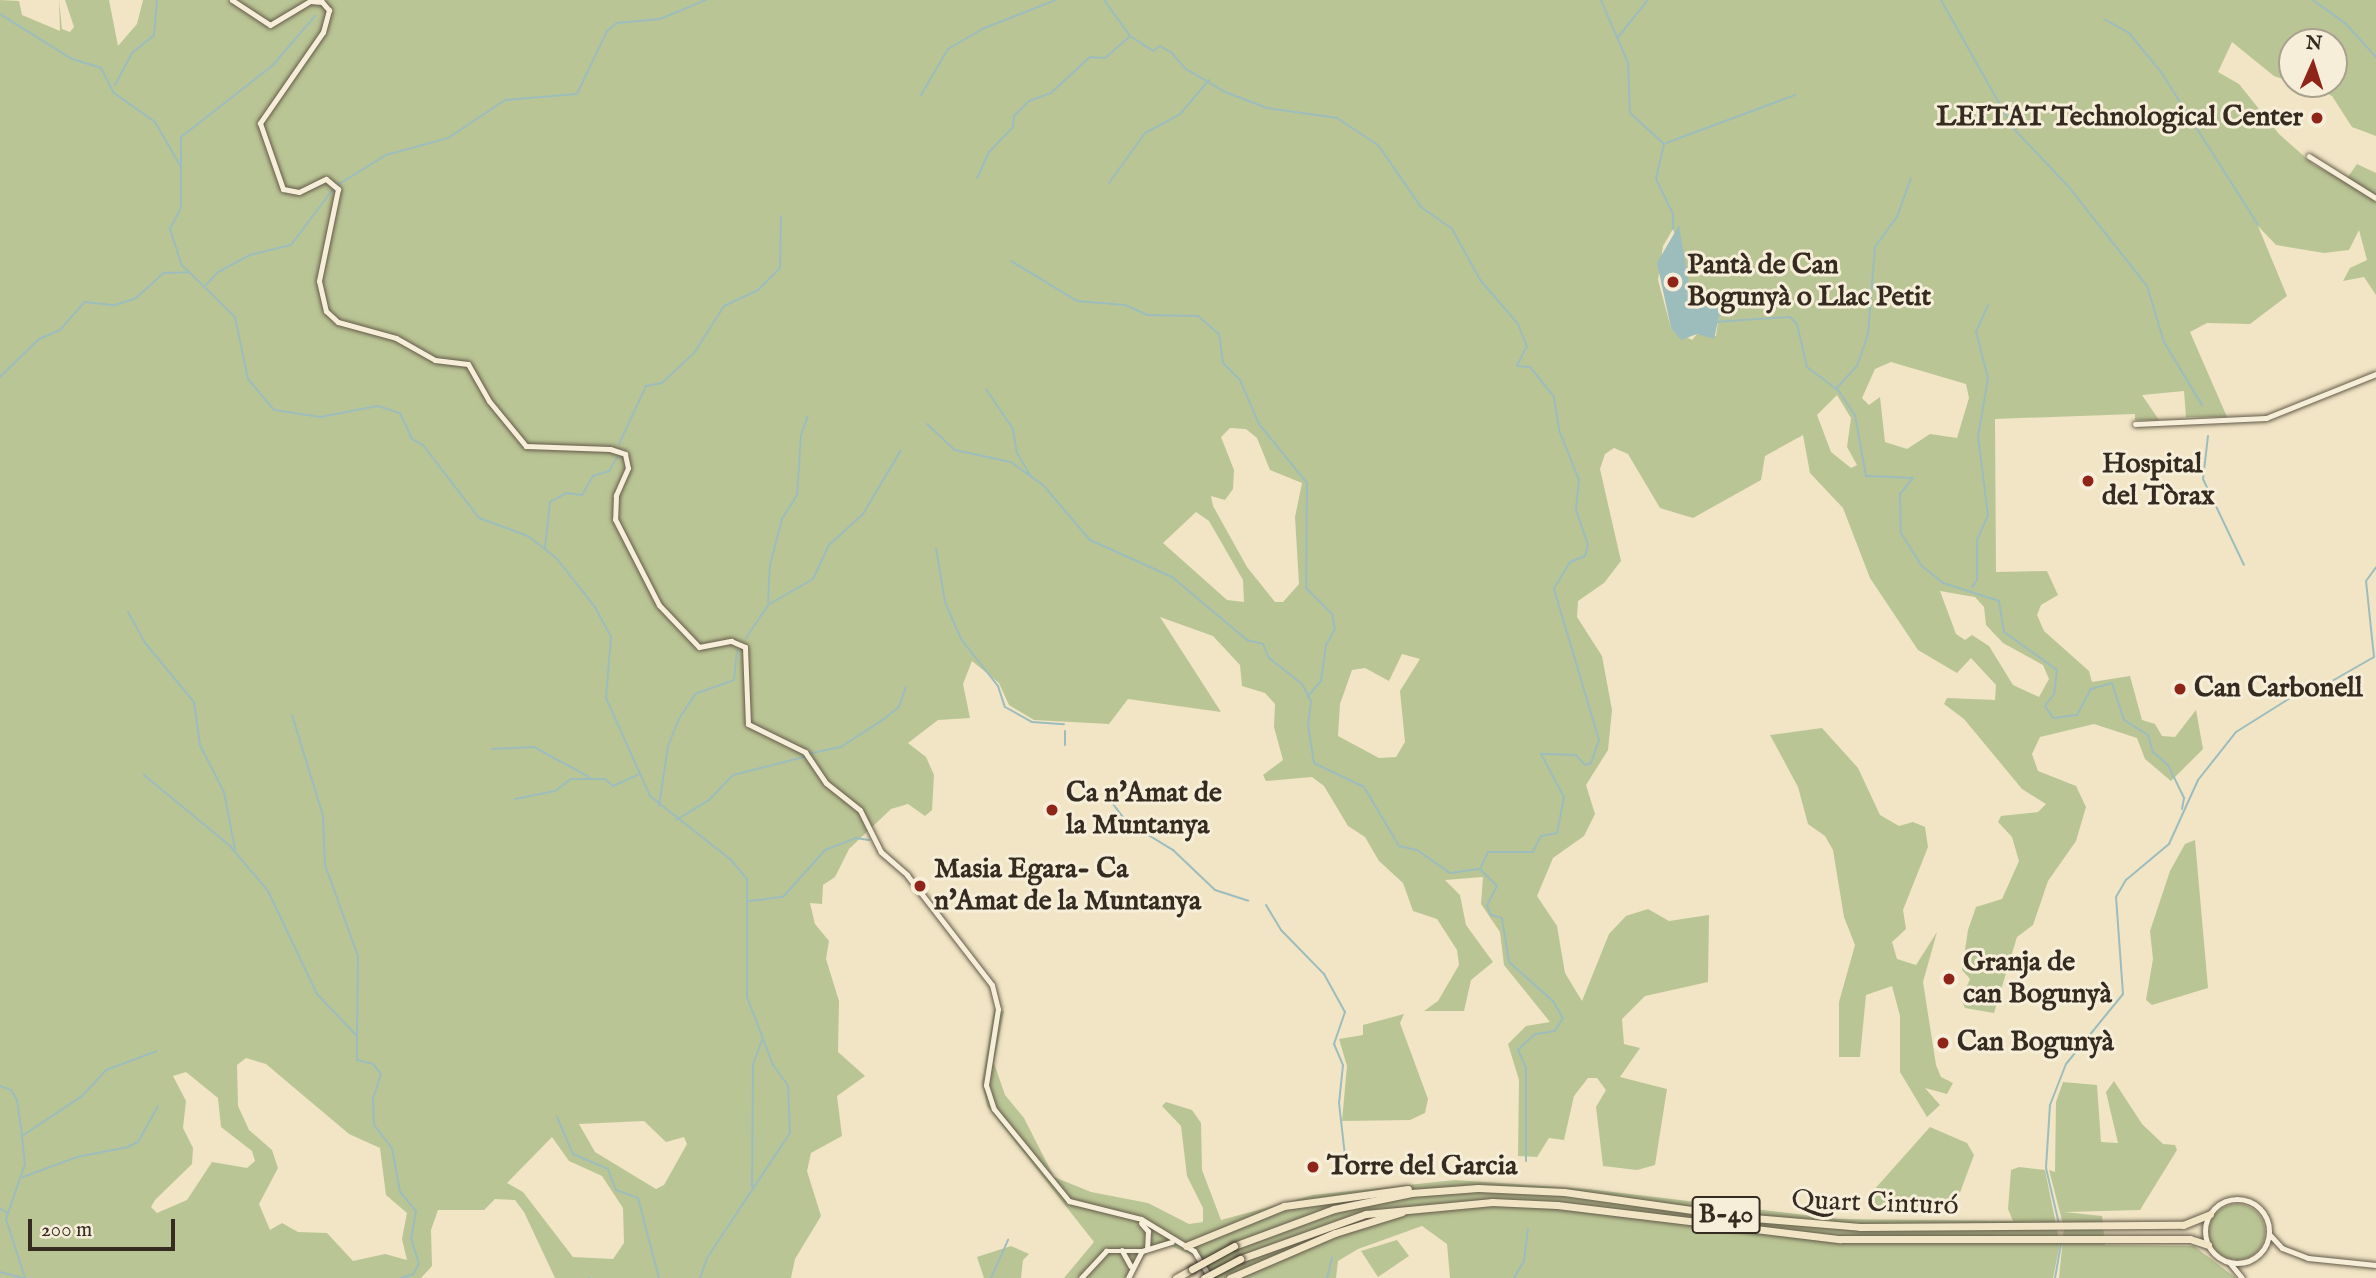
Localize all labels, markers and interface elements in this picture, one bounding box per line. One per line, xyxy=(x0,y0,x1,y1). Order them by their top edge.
north arrow xyxy=(2278,28,2348,98)
text: N xyxy=(2305,32,2323,56)
place label: LEITAT Technological Center xyxy=(1936,101,2303,135)
marker: LEITAT Technological Center xyxy=(2309,110,2325,126)
place label: Pantà de Can Bogunyà o Llac Petit xyxy=(1687,249,1931,315)
marker: Pantà de Can Bogunyà o Llac Petit xyxy=(1665,274,1681,290)
place label: Hospital del Tòrax xyxy=(2102,448,2215,514)
marker: Hospital del Tòrax xyxy=(2080,473,2096,489)
place label: Can Carbonell xyxy=(2194,672,2363,706)
marker: Can Carbonell xyxy=(2172,681,2188,697)
place label: Ca n'Amat de la Muntanya xyxy=(1066,777,1222,843)
marker: Ca n'Amat de la Muntanya xyxy=(1044,802,1060,818)
place label: Masia Egara- Ca n'Amat de la Muntanya xyxy=(934,853,1201,919)
marker: Masia Egara- Ca n'Amat de la Muntanya xyxy=(912,878,928,894)
place label: Granja de can Bogunyà xyxy=(1963,946,2112,1012)
marker: Granja de can Bogunyà xyxy=(1941,971,1957,987)
place label: Can Bogunyà xyxy=(1957,1026,2114,1060)
marker: Can Bogunyà xyxy=(1935,1035,1951,1051)
place label: Torre del Garcia xyxy=(1327,1150,1517,1184)
marker: Torre del Garcia xyxy=(1305,1159,1321,1175)
street label: Quart Cinturó xyxy=(1791,1184,1959,1224)
road number: B-40 xyxy=(1691,1192,1761,1238)
scale bar xyxy=(32,1204,178,1248)
text: 200 m xyxy=(41,1217,92,1244)

